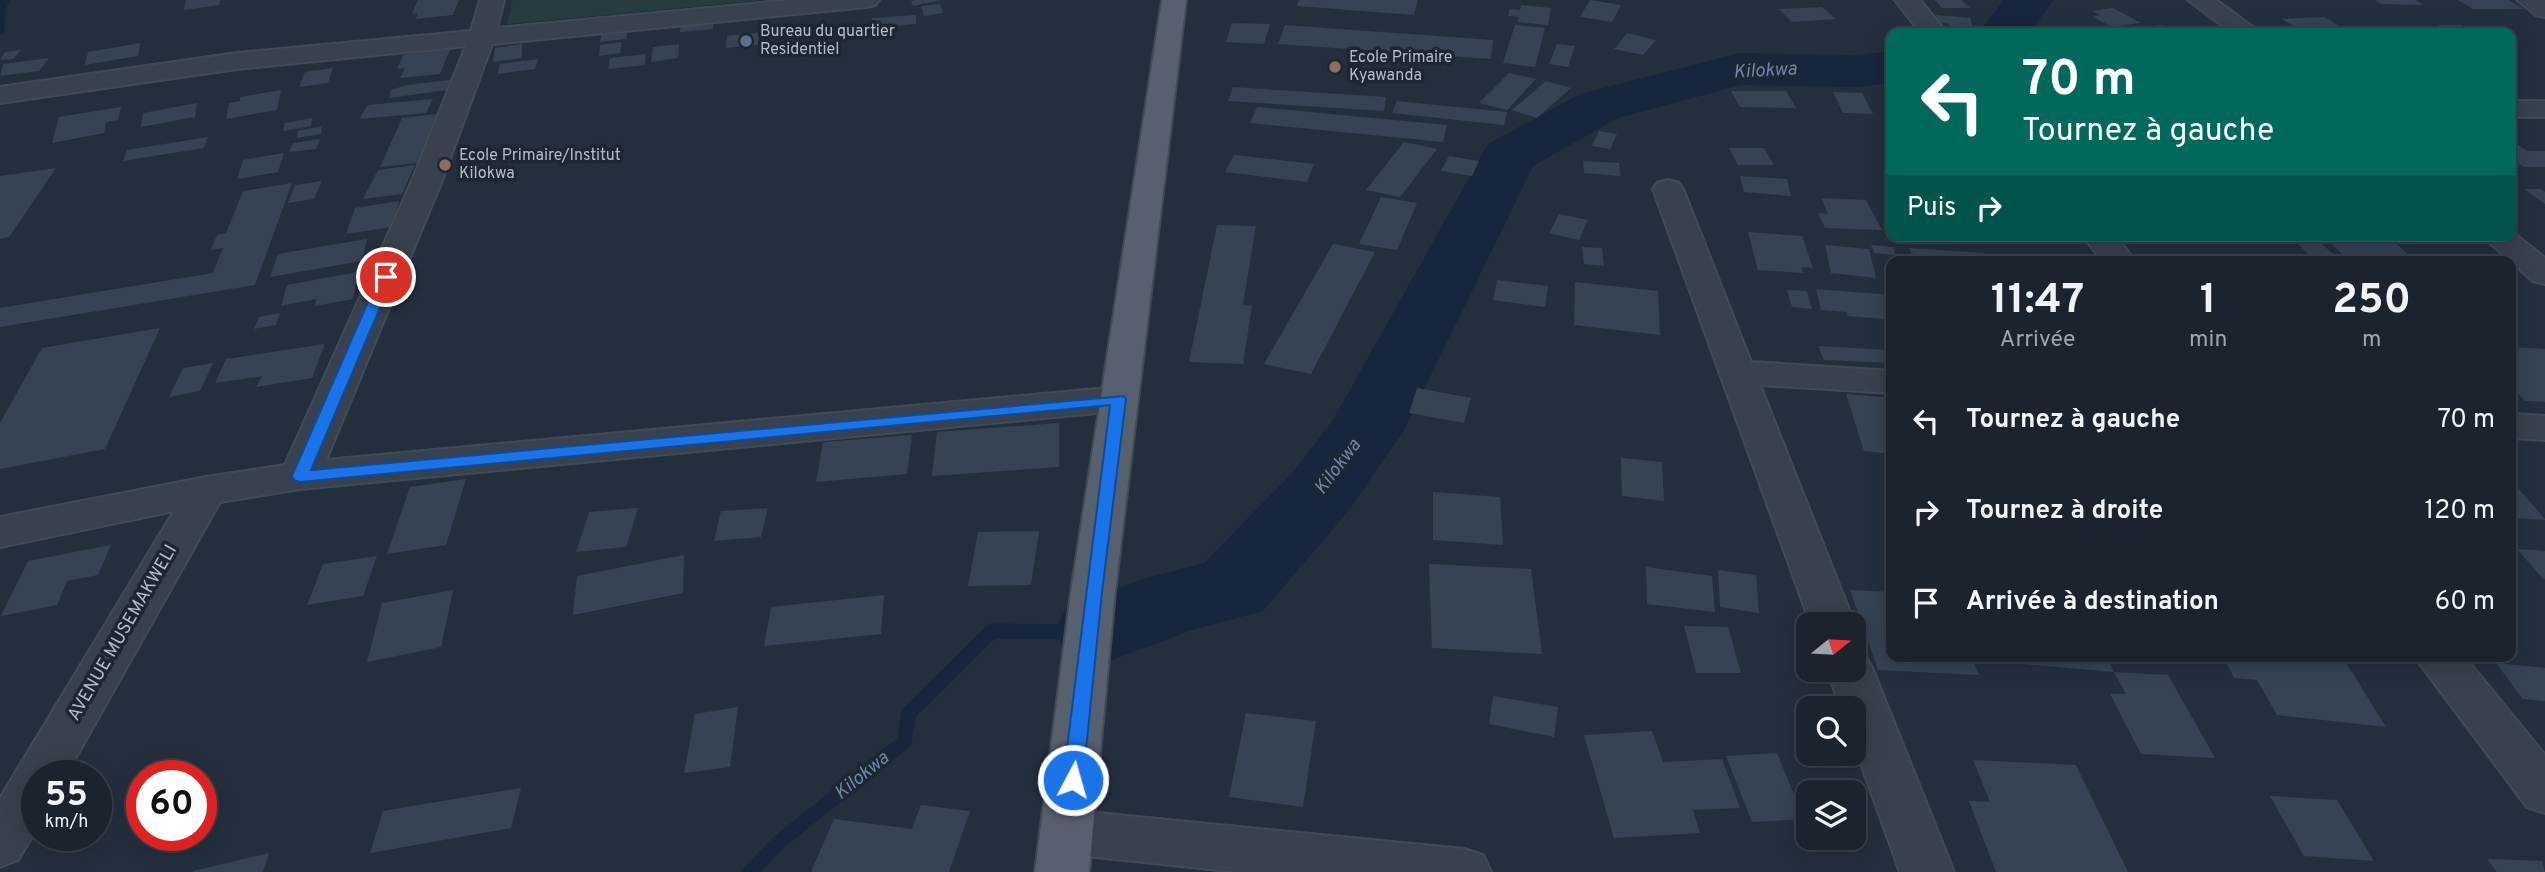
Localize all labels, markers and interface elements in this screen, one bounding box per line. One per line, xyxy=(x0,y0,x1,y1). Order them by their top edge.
place label: Bureau du quartier Residentiel xyxy=(760,22,895,60)
marker: Bureau du quartier Residentiel xyxy=(738,33,754,49)
place label: Ecole Primaire Kyawanda xyxy=(1349,48,1452,86)
text: 70 m xyxy=(2022,51,2136,113)
icon: left xyxy=(1907,56,1998,147)
water label: Kilokwa xyxy=(1733,57,1798,85)
marker: Ecole Primaire Kyawanda xyxy=(1327,59,1343,75)
text: Tournez à gauche xyxy=(2022,112,2274,152)
place label: Ecole Primaire/Institut Kilokwa xyxy=(459,146,621,184)
marker: Ecole Primaire/Institut Kilokwa xyxy=(437,157,453,173)
icon: right xyxy=(1970,189,2008,227)
text: Puis xyxy=(1907,192,1956,225)
pin xyxy=(356,247,416,307)
icon: arrive xyxy=(367,258,405,296)
text: 11:47 xyxy=(1991,275,2084,328)
text: 1 xyxy=(2200,275,2217,328)
text: 250 xyxy=(2332,275,2411,328)
text: Arrivée xyxy=(2000,326,2075,355)
text: min xyxy=(2189,326,2227,355)
text: m xyxy=(2362,326,2381,355)
icon: left xyxy=(1907,402,1945,440)
text: Tournez à gauche xyxy=(1966,404,2180,437)
text: 70 m xyxy=(2437,404,2495,437)
water label: Kilokwa xyxy=(1309,434,1367,500)
icon: right xyxy=(1907,493,1945,531)
text: Tournez à droite xyxy=(1966,495,2163,528)
text: 120 m xyxy=(2425,495,2495,528)
street label: AVENUE MUSEMAKWELI xyxy=(63,541,183,725)
icon: arrive xyxy=(1907,584,1945,622)
text: Arrivée à destination xyxy=(1966,586,2219,619)
text: 60 m xyxy=(2435,586,2495,619)
north arrow xyxy=(1796,612,1866,682)
map controls xyxy=(1796,612,1866,850)
button: search xyxy=(1796,696,1866,766)
position arrow xyxy=(1036,743,1110,817)
water label: Kilokwa xyxy=(830,747,894,805)
speed limit sign: 60 xyxy=(126,760,217,851)
text: 55 xyxy=(45,774,88,818)
button: layers xyxy=(1796,780,1866,850)
text: km/h xyxy=(45,811,88,834)

